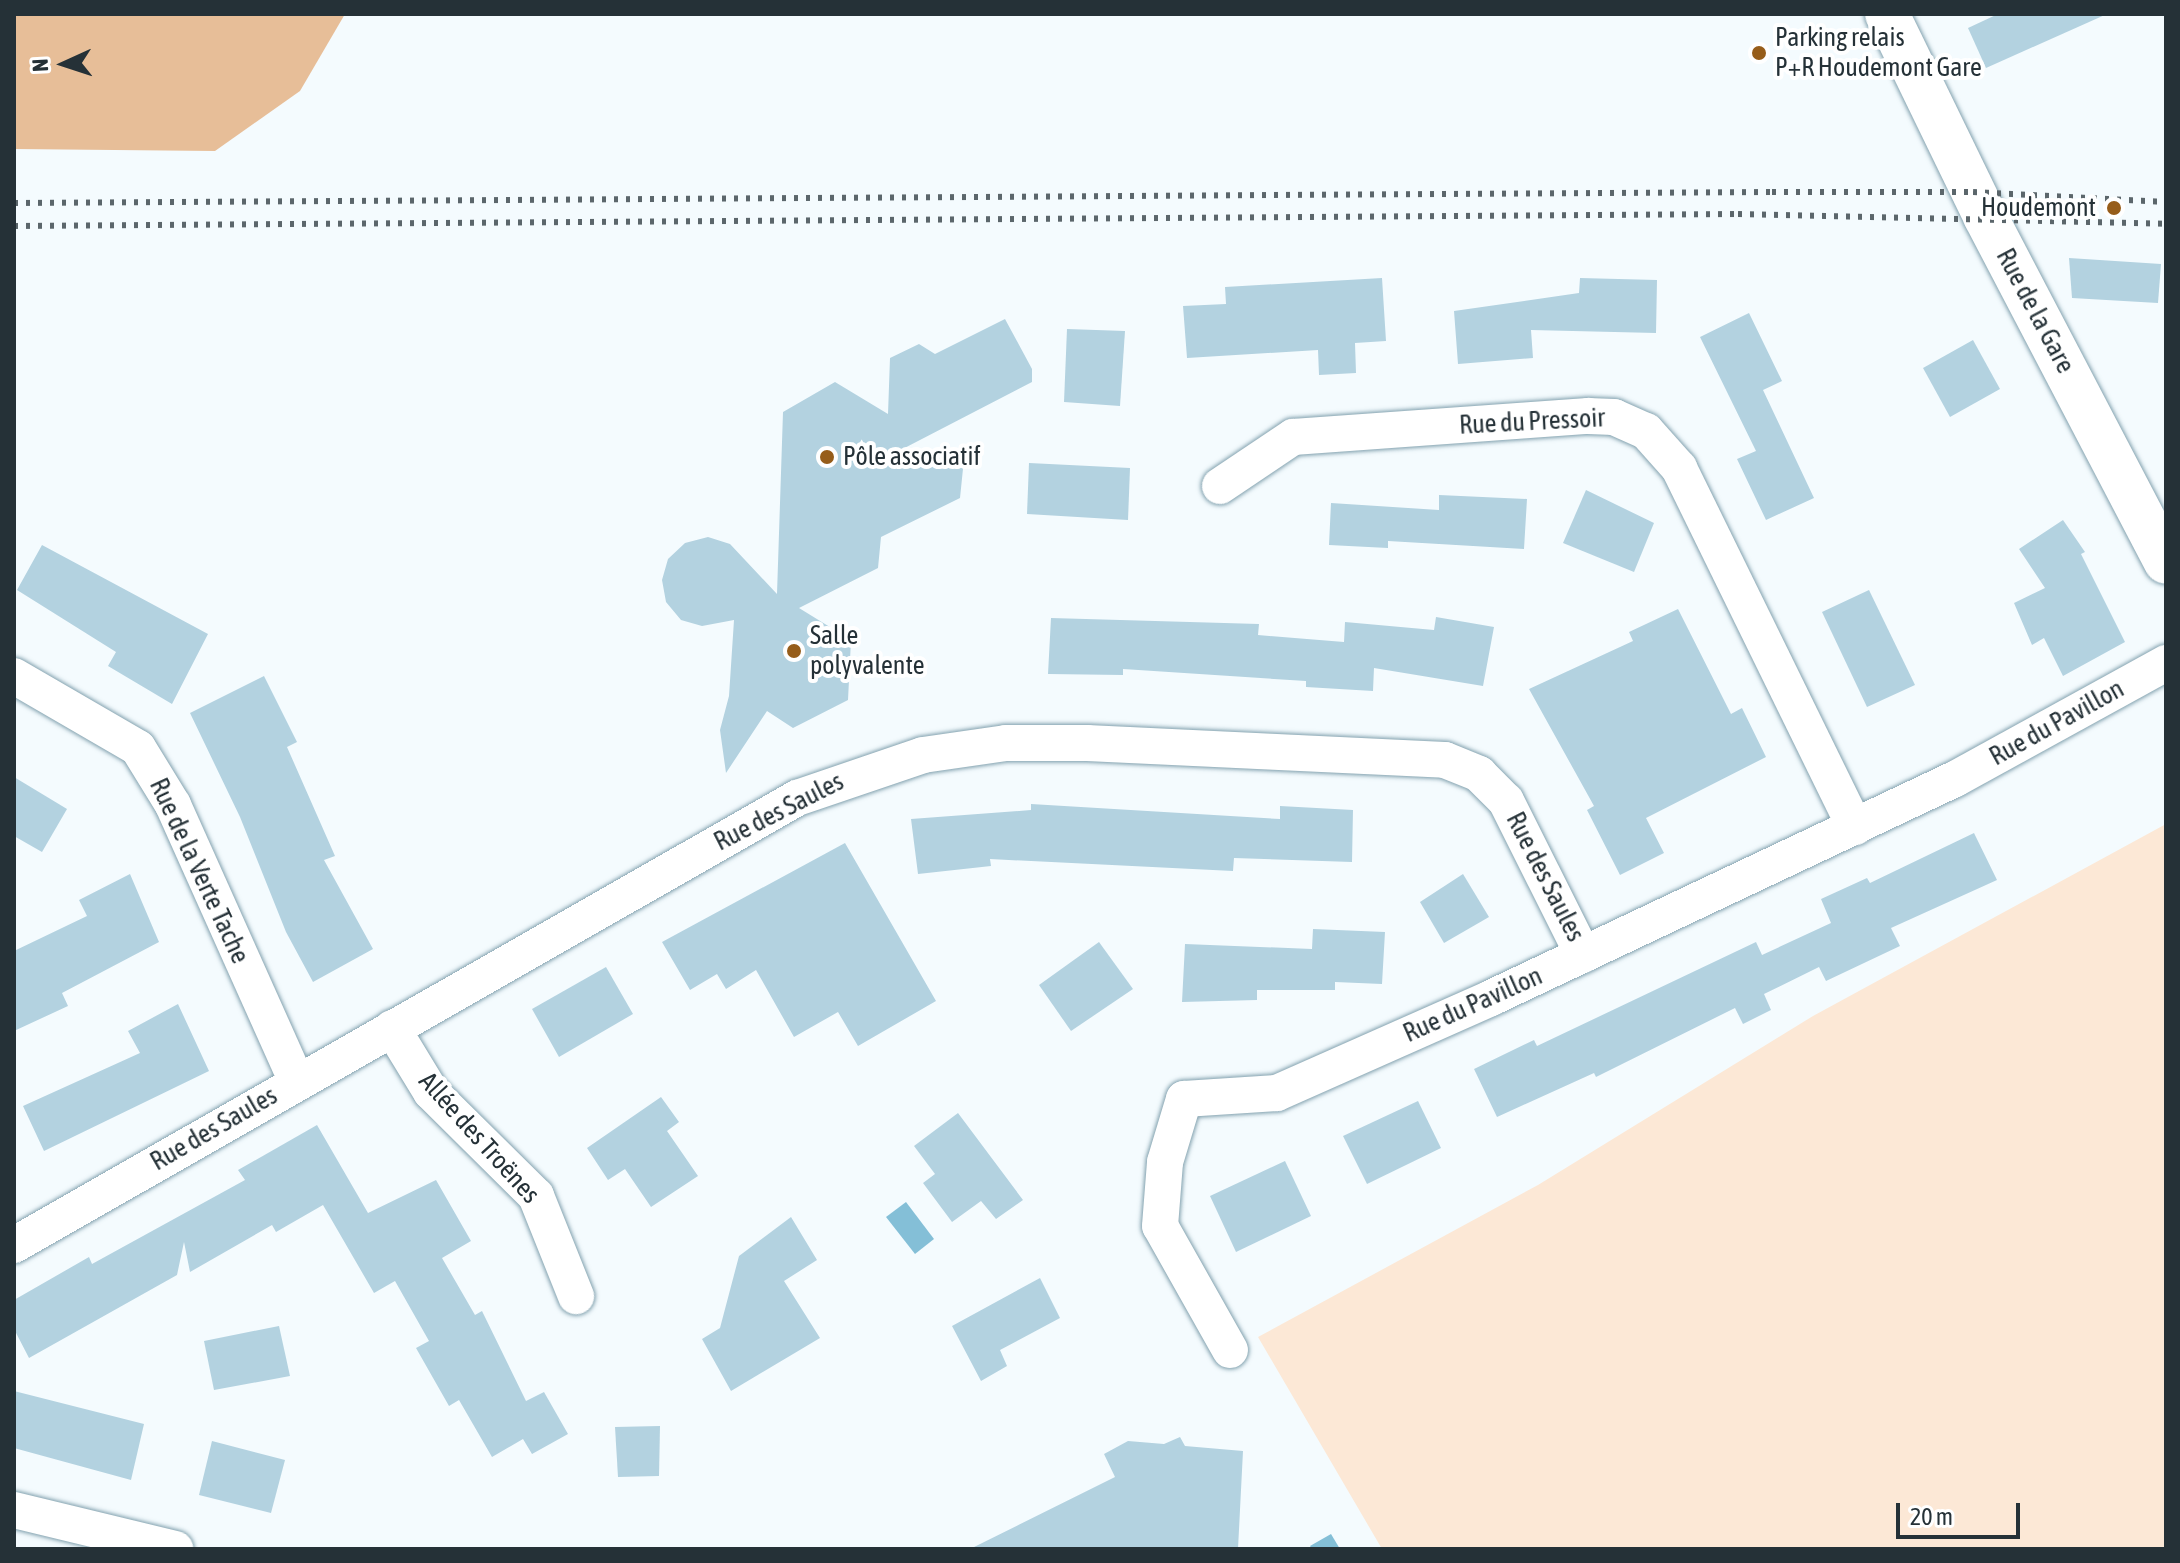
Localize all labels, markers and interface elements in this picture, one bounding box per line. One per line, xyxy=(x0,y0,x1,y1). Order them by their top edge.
place label: Parking relais P+R Houdemont Gare xyxy=(1775,22,1982,84)
north arrow xyxy=(24,24,104,104)
marker: Parking relais P+R Houdemont Gare xyxy=(1750,44,1768,62)
text: N xyxy=(27,58,53,72)
place label: Houdemont xyxy=(1981,192,2096,224)
marker: Houdemont xyxy=(2103,197,2125,219)
street label: Rue de la Gare xyxy=(1989,243,2081,379)
street label: Rue du Pressoir xyxy=(1458,403,1606,441)
place label: Pôle associatif xyxy=(843,441,981,473)
marker: Pôle associatif xyxy=(818,448,836,466)
place label: Salle polyvalente xyxy=(810,620,925,682)
marker: Salle polyvalente xyxy=(785,642,803,660)
street label: Rue du Pavillon xyxy=(1984,673,2130,773)
street label: Rue des Saules xyxy=(709,766,849,858)
street label: Rue de la Verte Tache xyxy=(142,773,256,969)
street label: Rue des Saules xyxy=(1499,807,1591,947)
street label: Rue du Pavillon xyxy=(1399,961,1547,1049)
street label: Allée des Troënes xyxy=(412,1066,546,1210)
street label: Rue des Saules xyxy=(145,1080,283,1178)
scale bar xyxy=(1900,1487,2024,1537)
text: 20 m xyxy=(1910,1503,1953,1530)

